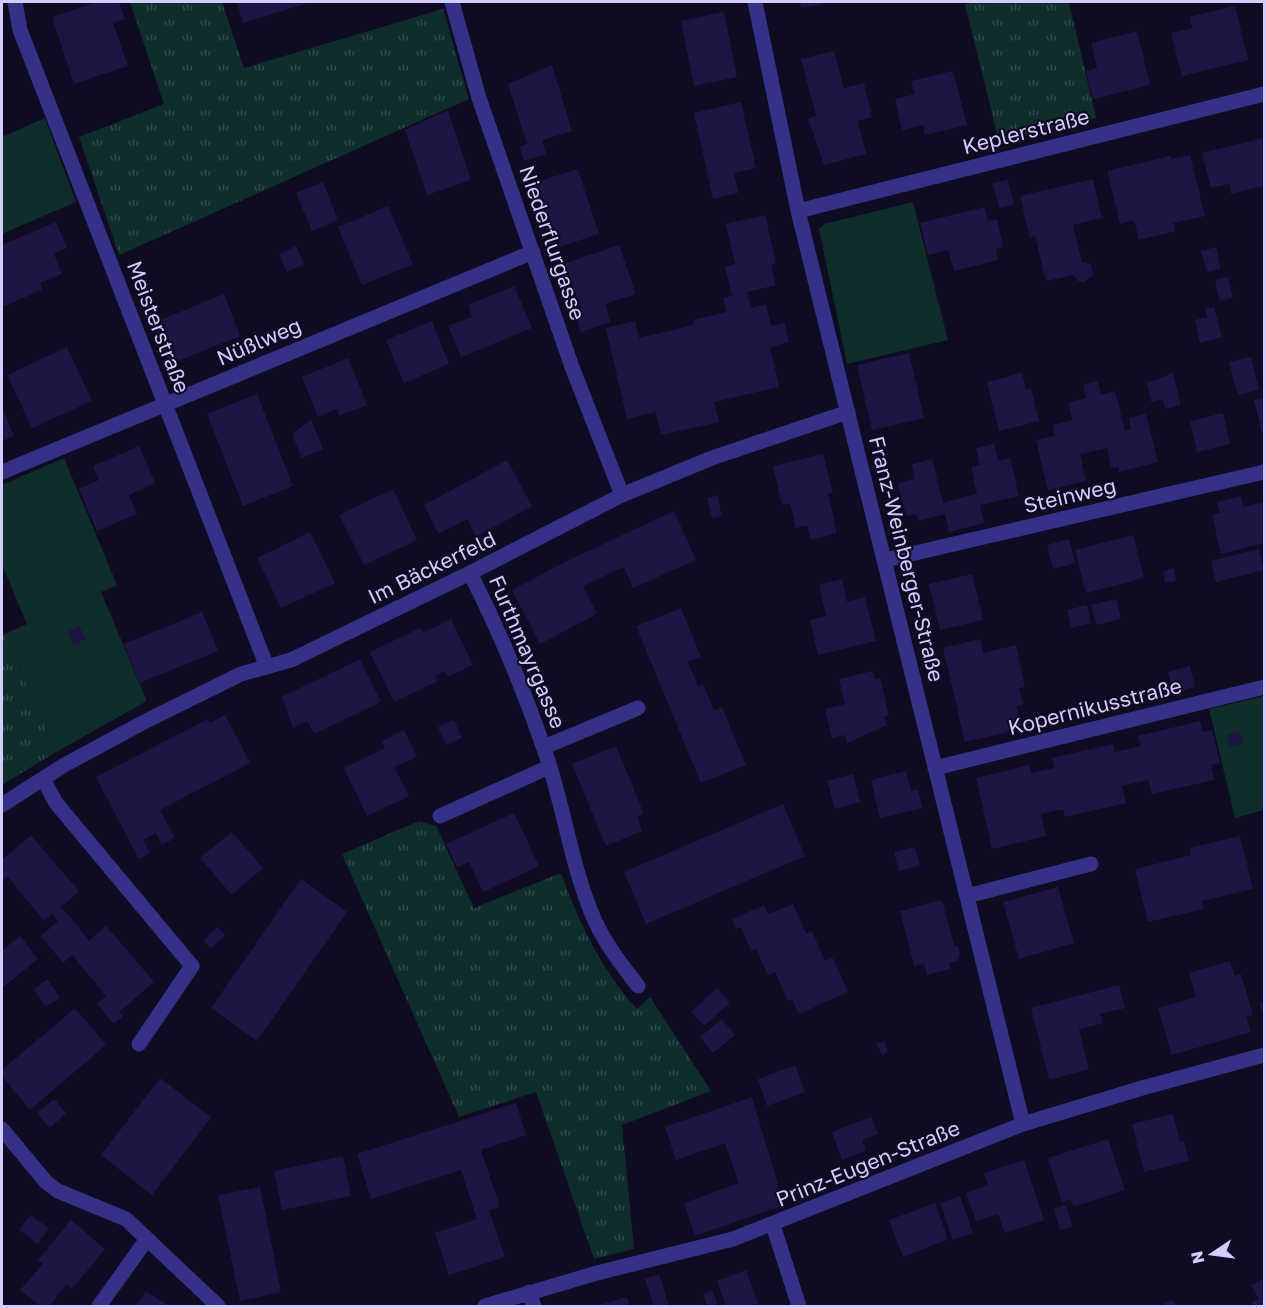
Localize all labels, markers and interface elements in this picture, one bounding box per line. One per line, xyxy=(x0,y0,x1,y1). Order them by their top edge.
street label: Keplerstraße xyxy=(960,103,1092,159)
street label: Niederflurgasse xyxy=(514,162,592,323)
street label: Meisterstraße xyxy=(122,257,196,396)
street label: Nüßlweg xyxy=(212,312,305,370)
street label: Franz-Weinberger-Straße xyxy=(864,433,950,684)
street label: Steinweg xyxy=(1021,472,1118,518)
street label: Im Bäckerfeld xyxy=(363,525,500,609)
street label: Furthmayrgasse xyxy=(484,571,572,732)
street label: Kopernikusstraße xyxy=(1005,672,1184,740)
street label: Prinz-Eugen-Straße xyxy=(772,1114,963,1212)
north arrow xyxy=(1182,1224,1242,1284)
text: N xyxy=(1186,1249,1208,1266)

